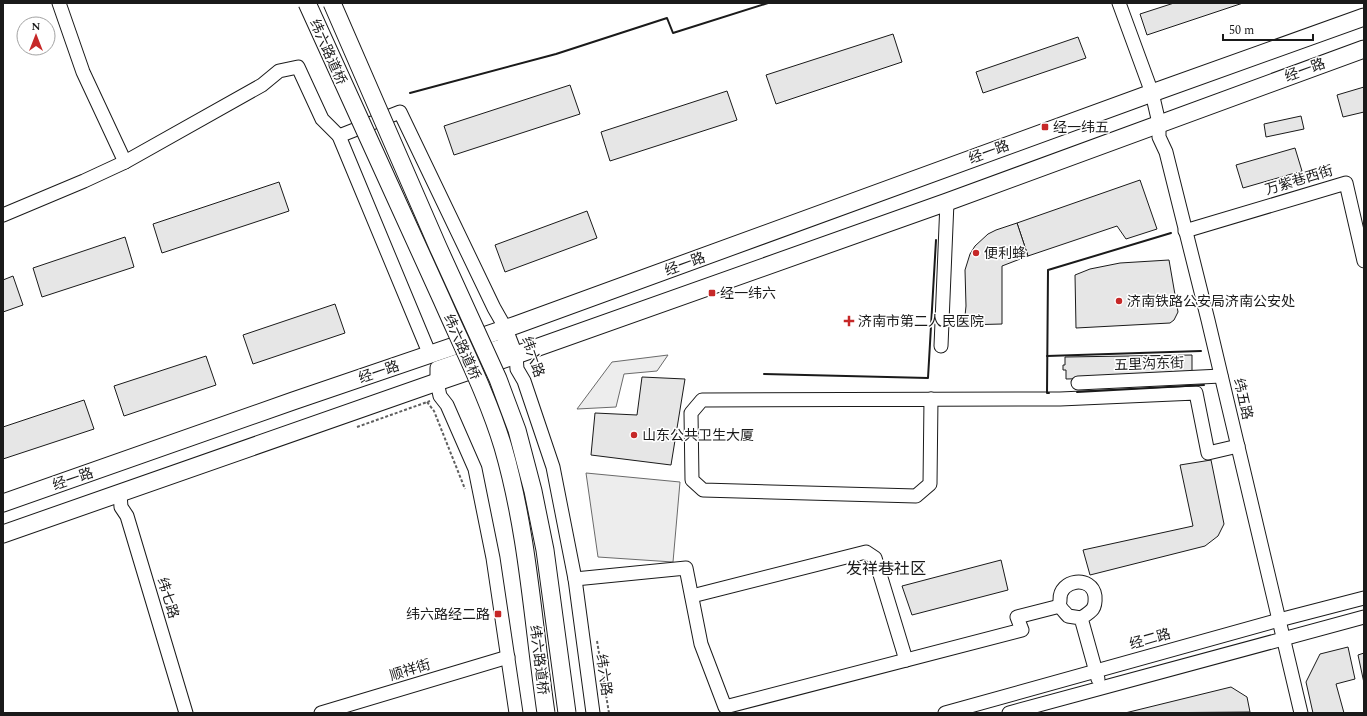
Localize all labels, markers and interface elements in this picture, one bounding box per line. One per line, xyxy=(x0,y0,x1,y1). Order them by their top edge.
north arrow xyxy=(16,16,56,56)
street label: 纬六路道桥 xyxy=(304,16,352,88)
scale bar xyxy=(1223,16,1313,42)
text: N xyxy=(32,18,41,35)
text: 50 m xyxy=(1229,21,1254,40)
street label: 经一路 xyxy=(1282,53,1328,87)
place label: 经一纬五 xyxy=(1053,117,1109,138)
marker: 经一纬五 xyxy=(1040,122,1050,132)
street label: 经一路 xyxy=(966,135,1012,169)
street label: 万紫巷西街 xyxy=(1262,160,1336,200)
place label: 便利蜂 xyxy=(984,243,1026,264)
street label: 经一路 xyxy=(662,247,708,281)
marker: 便利蜂 xyxy=(971,248,981,258)
place label: 经一纬六 xyxy=(720,283,776,304)
marker: 经一纬六 xyxy=(707,288,717,298)
place label: 济南铁路公安局济南公安处 xyxy=(1127,291,1295,312)
marker: 济南铁路公安局济南公安处 xyxy=(1114,296,1124,306)
street label: 纬六路道桥 xyxy=(438,311,486,383)
place label: 济南市第二人民医院 xyxy=(858,311,984,332)
marker: 济南市第二人民医院 xyxy=(843,315,855,327)
street label: 纬六路 xyxy=(516,334,550,380)
street label: 五里沟东街 xyxy=(1114,352,1184,376)
street label: 经一路 xyxy=(356,355,402,389)
street label: 纬五路 xyxy=(1228,376,1258,422)
place label: 山东公共卫生大厦 xyxy=(642,425,754,446)
marker: 山东公共卫生大厦 xyxy=(629,430,639,440)
street label: 经一路 xyxy=(50,462,96,496)
district label: 发祥巷社区 xyxy=(846,557,926,581)
street label: 纬七路 xyxy=(152,575,184,621)
place label: 纬六路经二路 xyxy=(406,604,490,625)
marker: 纬六路经二路 xyxy=(493,609,503,619)
street label: 经二路 xyxy=(1127,623,1173,655)
street label: 纬六路道桥 xyxy=(524,624,554,696)
street label: 纬六路 xyxy=(591,653,617,697)
street label: 顺祥街 xyxy=(387,654,433,686)

